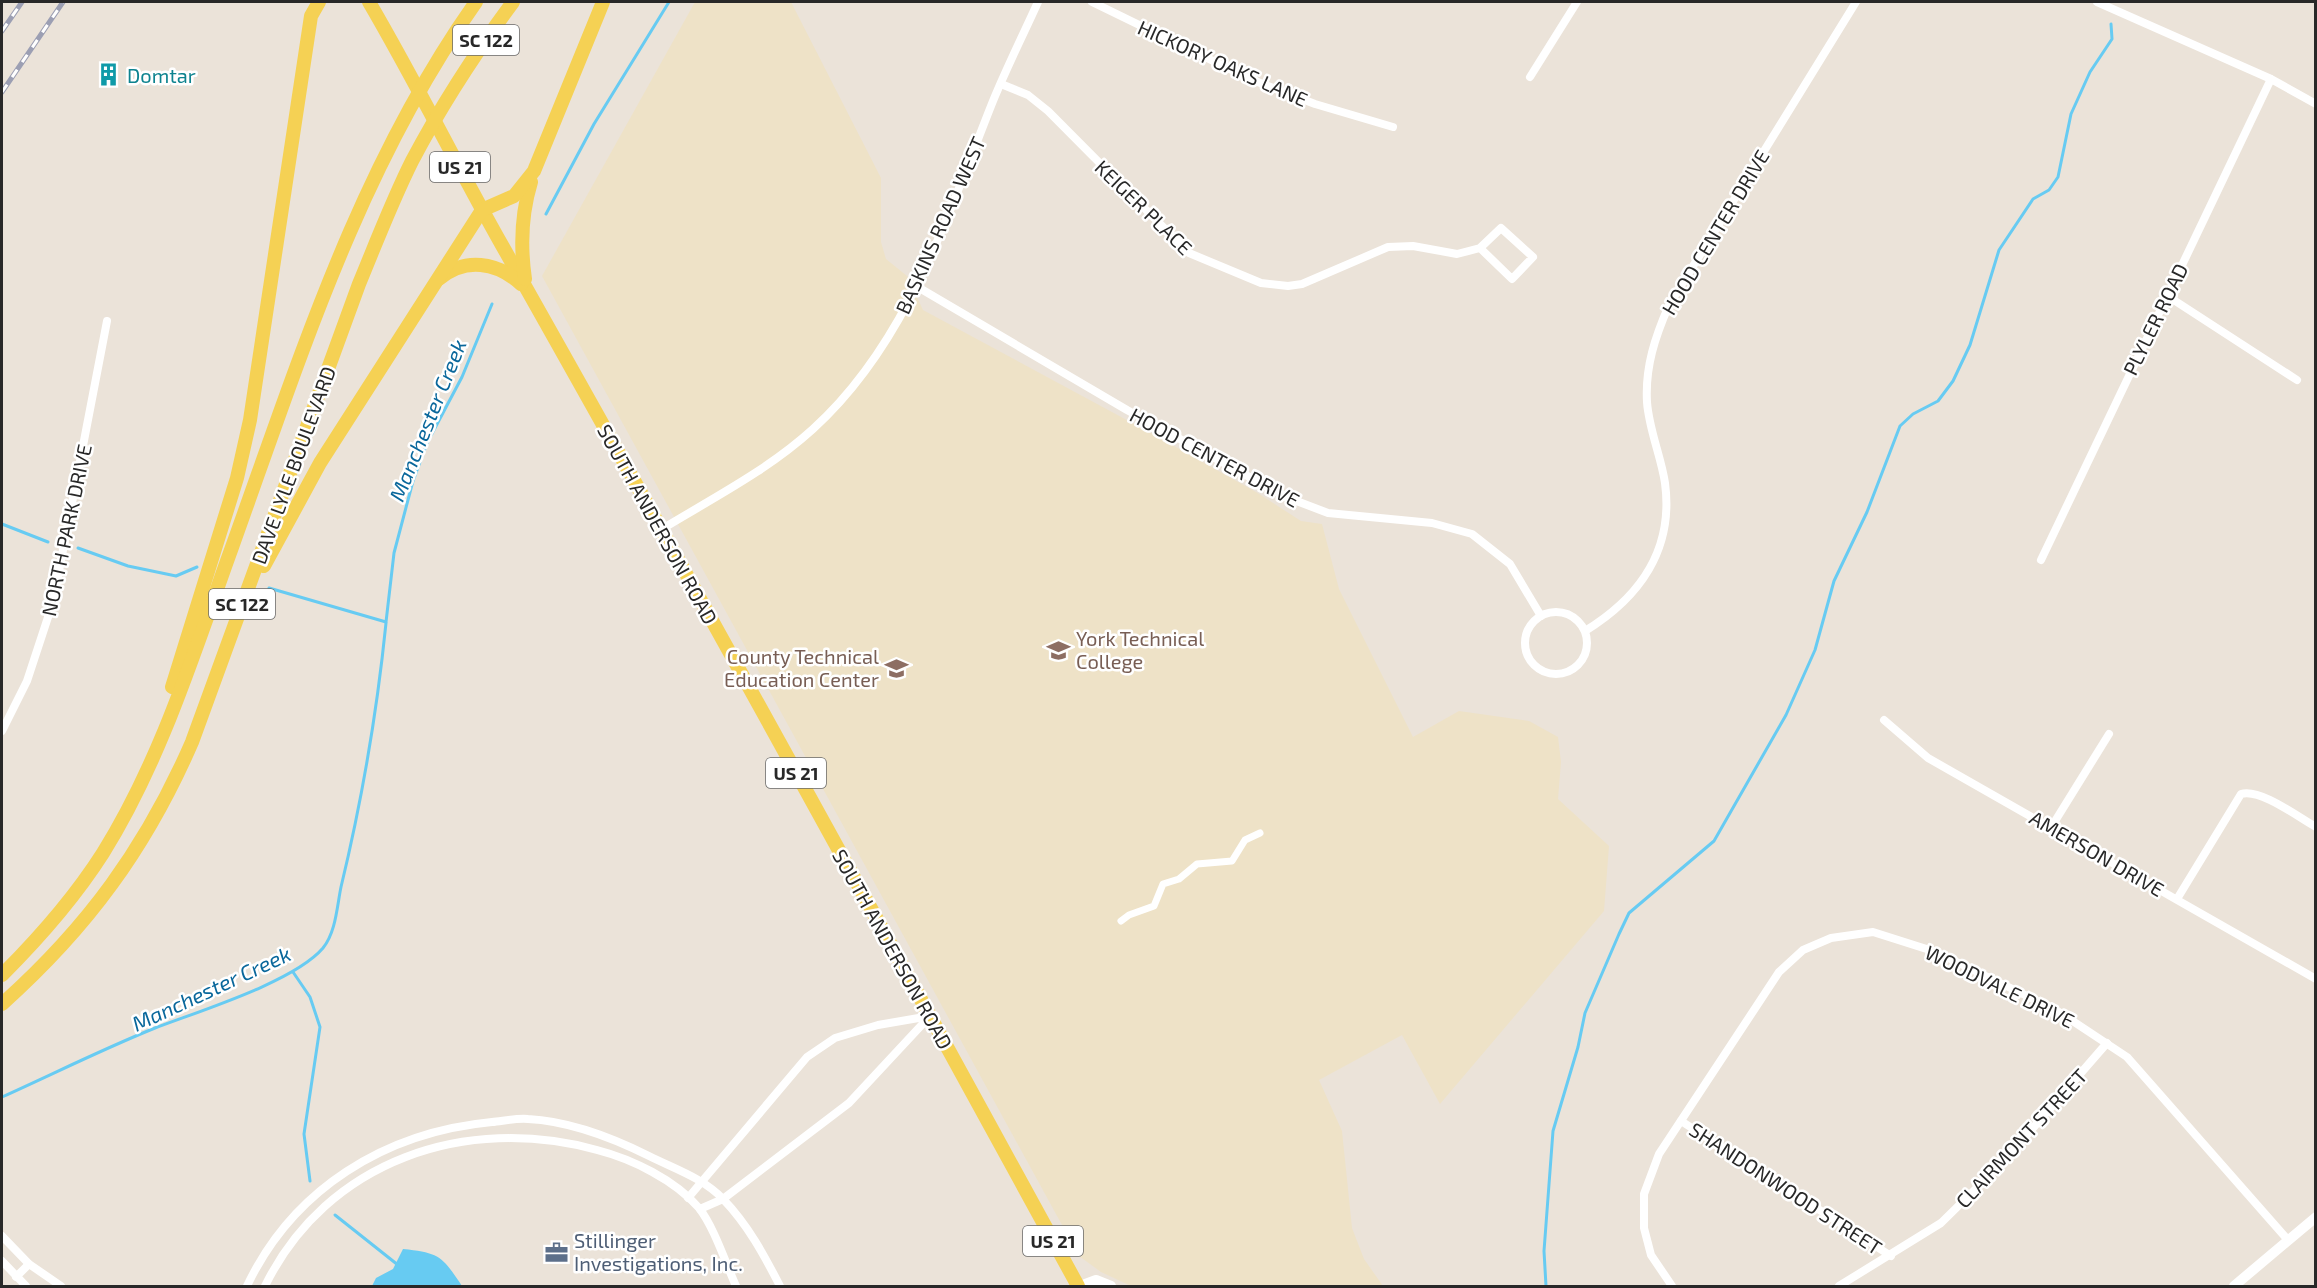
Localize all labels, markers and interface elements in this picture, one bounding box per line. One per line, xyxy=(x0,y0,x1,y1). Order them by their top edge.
street label: HICKORY OAKS LANE xyxy=(1134,15,1312,111)
road number: SC 122 xyxy=(453,25,519,55)
building icon: Domtar xyxy=(96,62,122,88)
place label: Domtar xyxy=(127,63,196,87)
street label: BASKINS ROAD WEST xyxy=(890,132,990,317)
street label: HOOD CENTER DRIVE xyxy=(1656,145,1774,319)
road number: US 21 xyxy=(430,152,490,182)
street label: KEIGER PLACE xyxy=(1090,155,1198,259)
street label: PLYLER ROAD xyxy=(2118,259,2192,379)
water label: Manchester Creek xyxy=(383,335,471,504)
street label: DAVE LYLE BOULEVARD xyxy=(246,363,340,567)
street label: HOOD CENTER DRIVE xyxy=(1126,402,1304,512)
street label: SOUTH ANDERSON ROAD xyxy=(593,420,723,628)
street label: NORTH PARK DRIVE xyxy=(36,442,96,618)
road number: SC 122 xyxy=(209,589,275,619)
place label: York Technical College xyxy=(1076,626,1204,673)
school or university icon: York Technical College xyxy=(1045,637,1071,663)
place label: County Technical Education Center xyxy=(724,644,879,691)
school or university icon: County Technical Education Center xyxy=(884,655,910,681)
road number: US 21 xyxy=(766,758,826,788)
street label: AMERSON DRIVE xyxy=(2026,805,2168,901)
street label: SOUTH ANDERSON ROAD xyxy=(828,845,958,1053)
street label: WOODVALE DRIVE xyxy=(1922,939,2078,1033)
water label: Manchester Creek xyxy=(128,940,294,1036)
street label: CLAIRMONT STREET xyxy=(1950,1063,2092,1213)
street label: SHANDONWOOD STREET xyxy=(1685,1117,1887,1259)
road number: US 21 xyxy=(1023,1226,1083,1256)
place label: Stillinger Investigations, Inc. xyxy=(574,1228,743,1275)
office icon: Stillinger Investigations, Inc. xyxy=(543,1239,569,1265)

